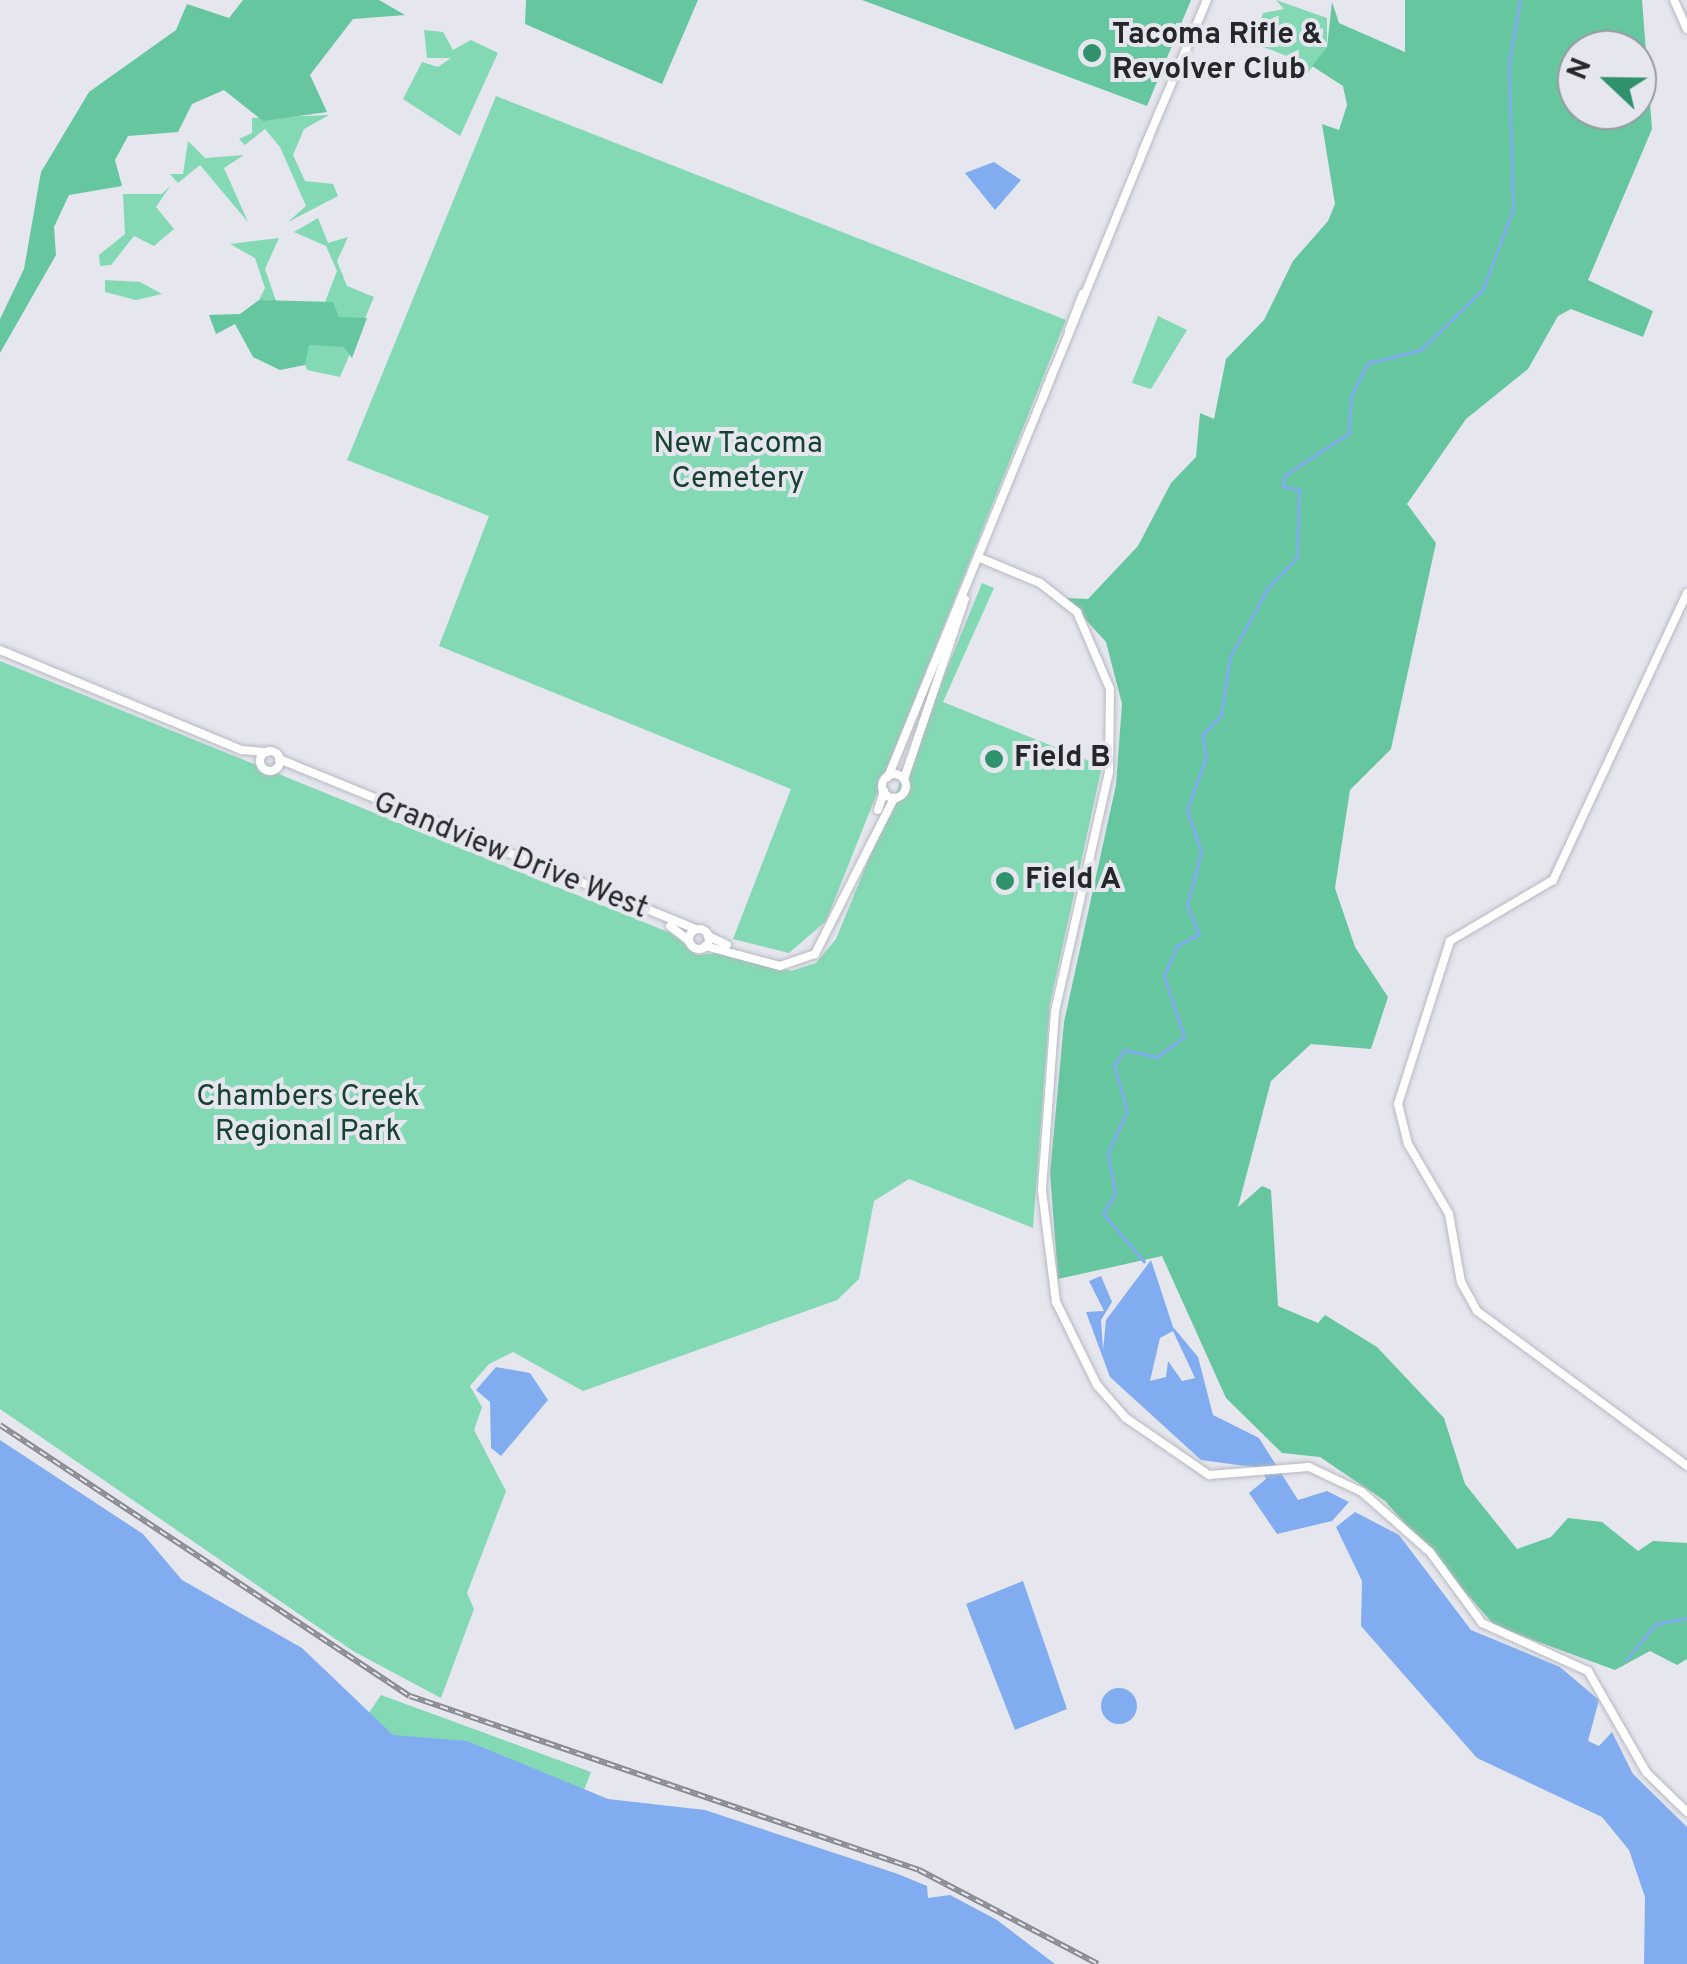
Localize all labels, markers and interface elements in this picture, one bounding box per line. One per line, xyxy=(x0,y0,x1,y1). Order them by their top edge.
place label: Tacoma Rifle & Revolver Club xyxy=(1112,18,1323,88)
north arrow xyxy=(1557,30,1657,130)
marker: Tacoma Rifle & Revolver Club xyxy=(1081,42,1103,64)
text: N xyxy=(1561,53,1601,86)
park label: New Tacoma Cemetery xyxy=(653,427,823,498)
place label: Field B xyxy=(1014,741,1111,777)
marker: Field B xyxy=(983,748,1005,770)
street label: Grandview Drive West xyxy=(367,785,653,929)
place label: Field A xyxy=(1025,863,1122,899)
marker: Field A xyxy=(994,870,1016,892)
park label: Chambers Creek Regional Park xyxy=(196,1080,420,1150)

